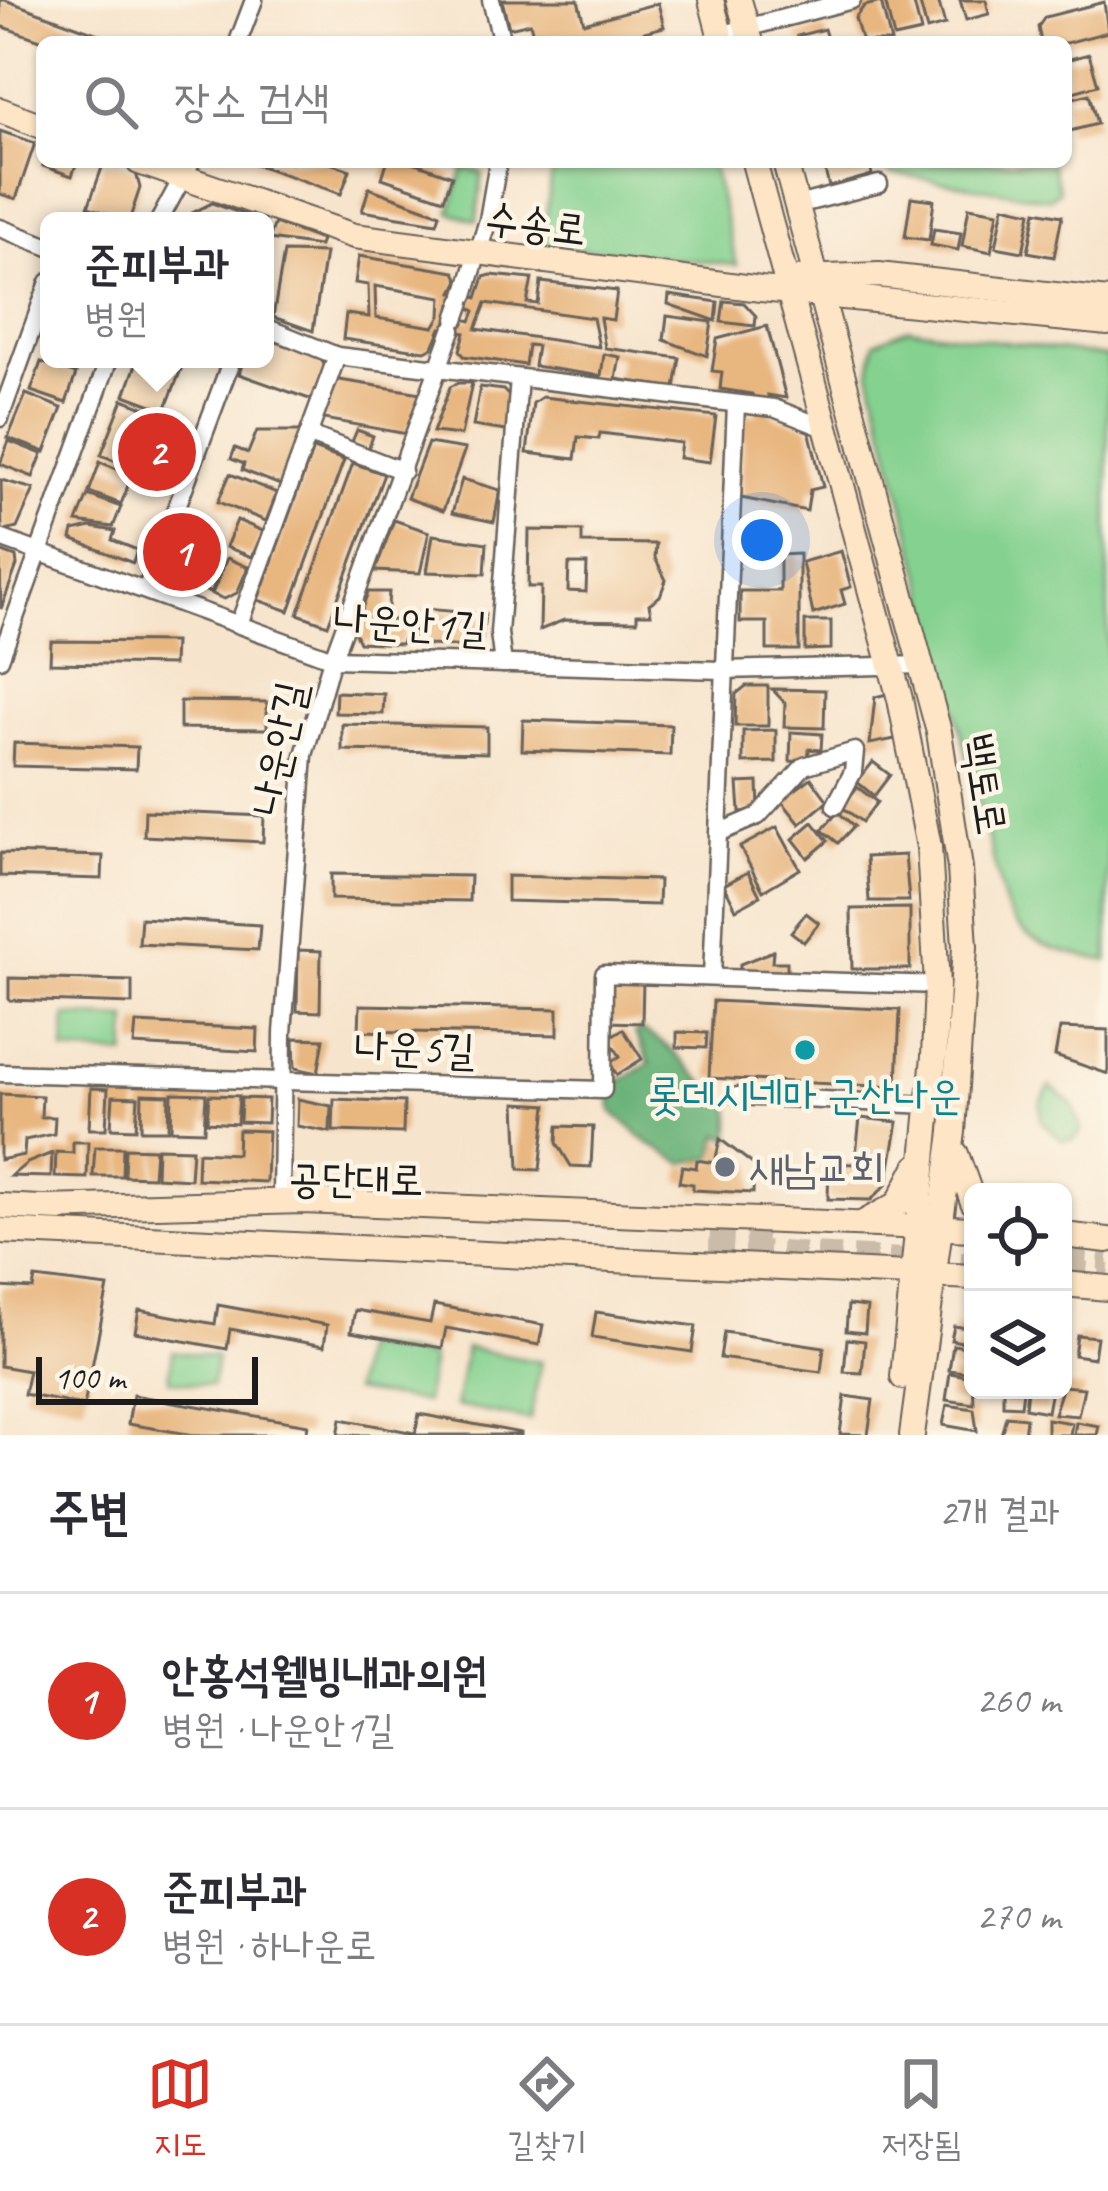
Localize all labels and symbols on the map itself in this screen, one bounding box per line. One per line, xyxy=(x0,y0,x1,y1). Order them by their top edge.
street label: 수송로 xyxy=(482,192,589,257)
pin: 2 xyxy=(118,407,196,497)
pin: 1 xyxy=(143,507,221,597)
your location xyxy=(732,510,792,570)
street label: 나운안1길 xyxy=(332,592,490,655)
street label: 나운안길 xyxy=(238,677,318,820)
street label: 백토로 xyxy=(950,730,1019,838)
street label: 나운5길 xyxy=(354,1020,476,1077)
marker: 롯데시네마 군산나운 xyxy=(792,1037,818,1063)
place label: 롯데시네마 군산나운 xyxy=(648,1069,962,1122)
place label: 새남교회 xyxy=(749,1142,884,1195)
street label: 공단대로 xyxy=(288,1152,424,1207)
marker: 새남교회 xyxy=(712,1154,738,1180)
scale bar xyxy=(36,1351,258,1404)

